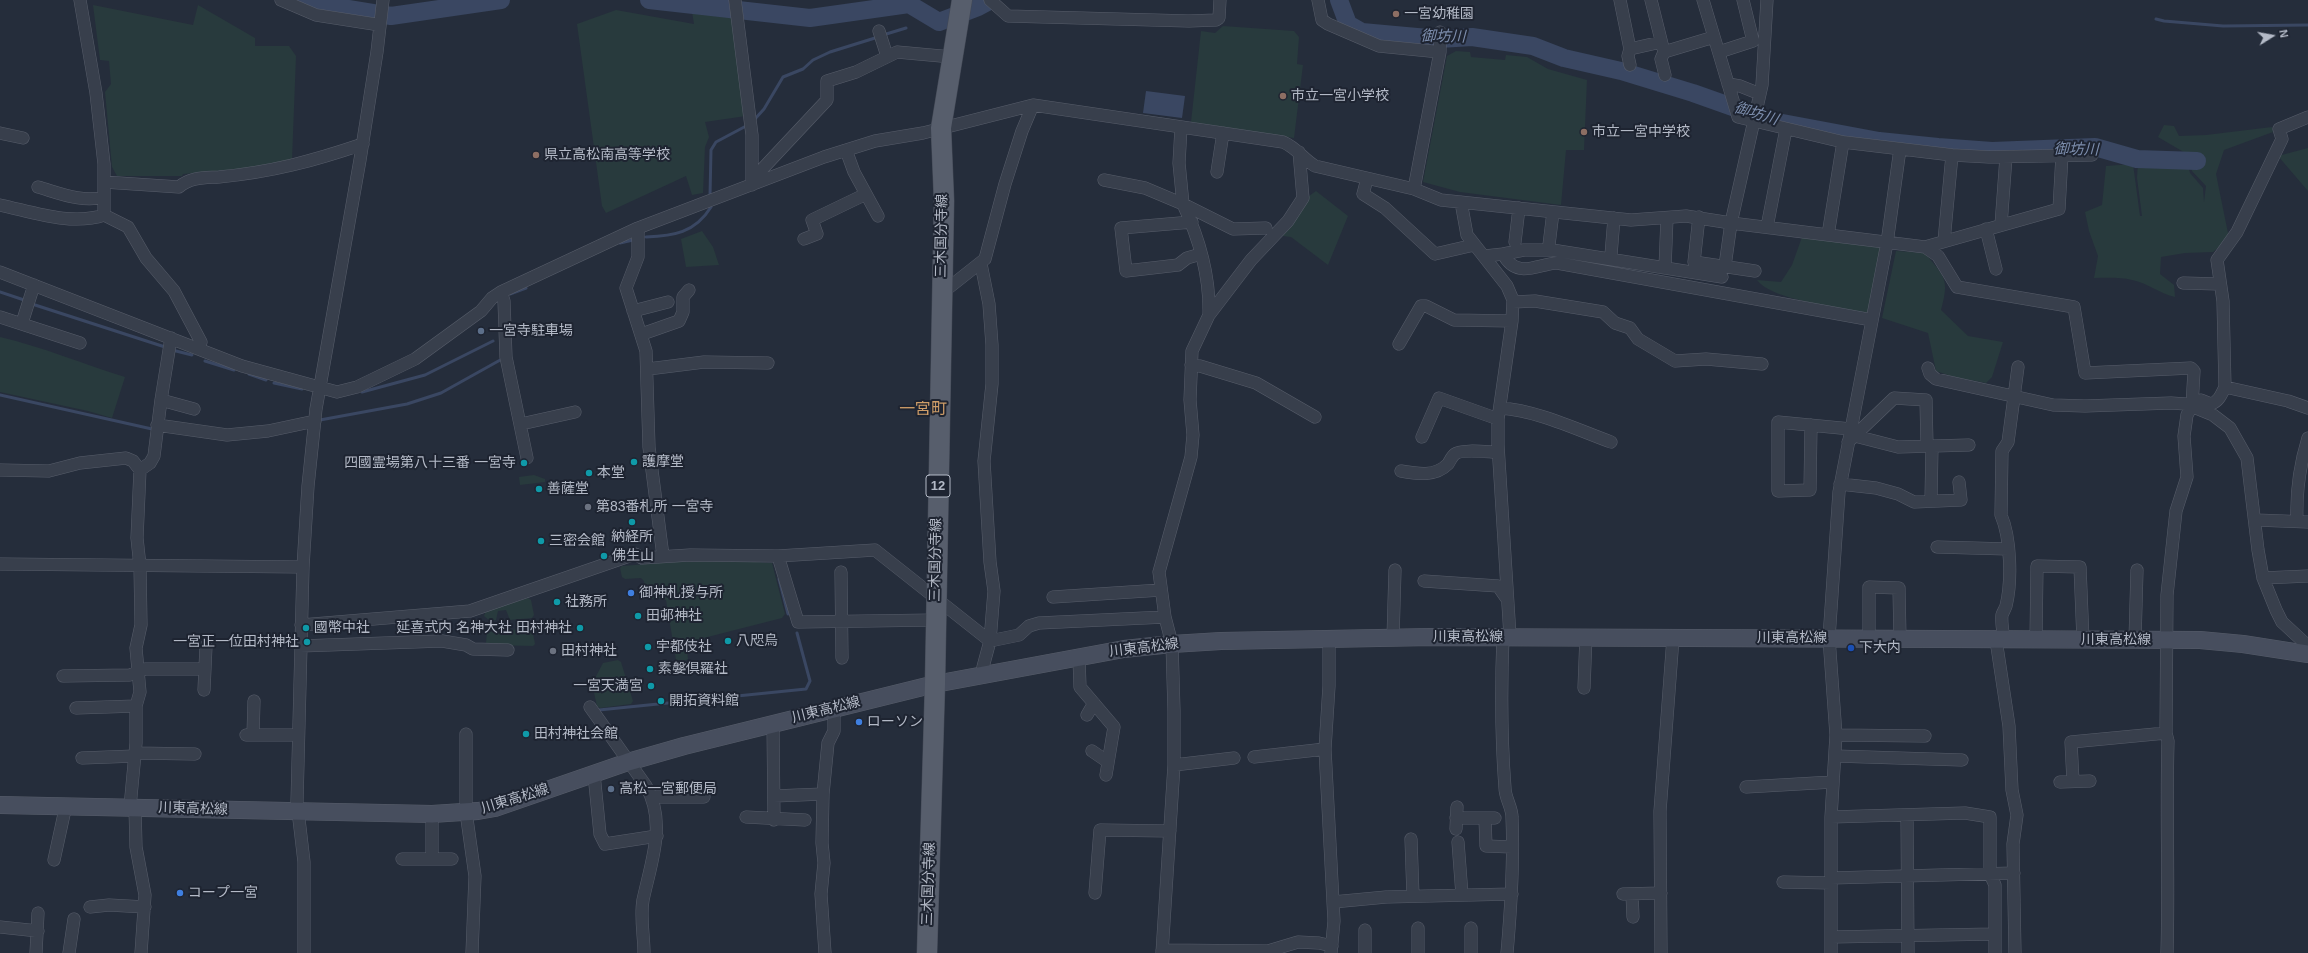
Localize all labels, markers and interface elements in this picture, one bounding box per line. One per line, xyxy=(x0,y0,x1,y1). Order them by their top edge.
place label: 一宮幼稚園 xyxy=(1404,6,1474,22)
marker: 一宮幼稚園 xyxy=(1391,9,1401,19)
north arrow xyxy=(2252,16,2292,56)
water label: 御坊川 xyxy=(1420,28,1466,46)
text: N xyxy=(2277,29,2290,39)
place label: 市立一宮小学校 xyxy=(1291,88,1389,104)
marker: 市立一宮小学校 xyxy=(1278,91,1288,101)
water label: 御坊川 xyxy=(1732,99,1780,129)
place label: 市立一宮中学校 xyxy=(1592,124,1690,140)
marker: 市立一宮中学校 xyxy=(1579,127,1589,137)
water label: 御坊川 xyxy=(2053,141,2099,159)
place label: 県立高松南高等学校 xyxy=(544,147,670,163)
marker: 県立高松南高等学校 xyxy=(531,150,541,160)
street label: 三木国分寺線 xyxy=(933,194,951,278)
place label: 一宮寺駐車場 xyxy=(489,323,573,339)
marker: 一宮寺駐車場 xyxy=(476,326,486,336)
district label: 一宮町 xyxy=(899,400,947,420)
place label: 護摩堂 xyxy=(642,454,684,470)
place label: 四國霊場第八十三番 一宮寺 xyxy=(344,455,516,471)
marker: 護摩堂 xyxy=(629,457,639,467)
marker: 四國霊場第八十三番 一宮寺 xyxy=(519,458,529,468)
place label: 本堂 xyxy=(597,465,625,481)
marker: 本堂 xyxy=(584,468,594,478)
road number: 12 xyxy=(926,475,950,497)
place label: 善薩堂 xyxy=(547,481,589,497)
marker: 善薩堂 xyxy=(534,484,544,494)
place label: 第83番札所 一宮寺 xyxy=(596,499,713,515)
marker: 第83番札所 一宮寺 xyxy=(583,502,593,512)
marker: 納経所 xyxy=(627,517,637,527)
street label: 三木国分寺線 xyxy=(927,518,945,602)
place label: 納経所 xyxy=(611,529,653,545)
place label: 三密会館 xyxy=(549,533,605,549)
marker: 三密会館 xyxy=(536,536,546,546)
place label: 佛生山 xyxy=(612,548,654,564)
marker: 佛生山 xyxy=(599,551,609,561)
place label: 御神札授与所 xyxy=(639,585,723,601)
marker: 御神札授与所 xyxy=(626,588,636,598)
place label: 社務所 xyxy=(565,594,607,610)
marker: 社務所 xyxy=(552,597,562,607)
place label: 田邨神社 xyxy=(646,608,702,624)
marker: 田邨神社 xyxy=(633,611,643,621)
place label: 國幣中社 xyxy=(314,620,370,636)
place label: 延喜式内 名神大社 田村神社 xyxy=(396,620,572,636)
marker: 國幣中社 xyxy=(301,623,311,633)
marker: 延喜式内 名神大社 田村神社 xyxy=(575,623,585,633)
street label: 川東高松線 xyxy=(1433,629,1503,645)
street label: 川東高松線 xyxy=(1757,630,1827,646)
street label: 川東高松線 xyxy=(2081,632,2151,648)
place label: 八咫烏 xyxy=(736,633,778,649)
place label: 一宮正一位田村神社 xyxy=(173,634,299,650)
street label: 川東高松線 xyxy=(1108,635,1180,661)
marker: 八咫烏 xyxy=(723,636,733,646)
marker: 一宮正一位田村神社 xyxy=(302,637,312,647)
place label: 宇都伎社 xyxy=(656,639,712,655)
place label: 下大内 xyxy=(1859,640,1901,656)
marker: 宇都伎社 xyxy=(643,642,653,652)
place label: 田村神社 xyxy=(561,643,617,659)
marker: 下大内 xyxy=(1846,643,1856,653)
marker: 田村神社 xyxy=(548,646,558,656)
place label: 素媻倶羅社 xyxy=(658,661,728,677)
marker: 素媻倶羅社 xyxy=(645,664,655,674)
place label: 一宮天満宮 xyxy=(573,678,643,694)
marker: 一宮天満宮 xyxy=(646,681,656,691)
place label: 開拓資料館 xyxy=(669,693,739,709)
street label: 川東高松線 xyxy=(790,693,862,727)
marker: 開拓資料館 xyxy=(656,696,666,706)
place label: ローソン xyxy=(867,714,923,730)
marker: ローソン xyxy=(854,717,864,727)
place label: 田村神社会館 xyxy=(534,726,618,742)
marker: 田村神社会館 xyxy=(521,729,531,739)
street label: 川東高松線 xyxy=(479,781,551,817)
place label: 高松一宮郵便局 xyxy=(619,781,717,797)
marker: 高松一宮郵便局 xyxy=(606,784,616,794)
street label: 川東高松線 xyxy=(158,799,228,819)
street label: 三木国分寺線 xyxy=(919,842,939,926)
place label: コープ一宮 xyxy=(188,885,258,901)
marker: コープ一宮 xyxy=(175,888,185,898)

